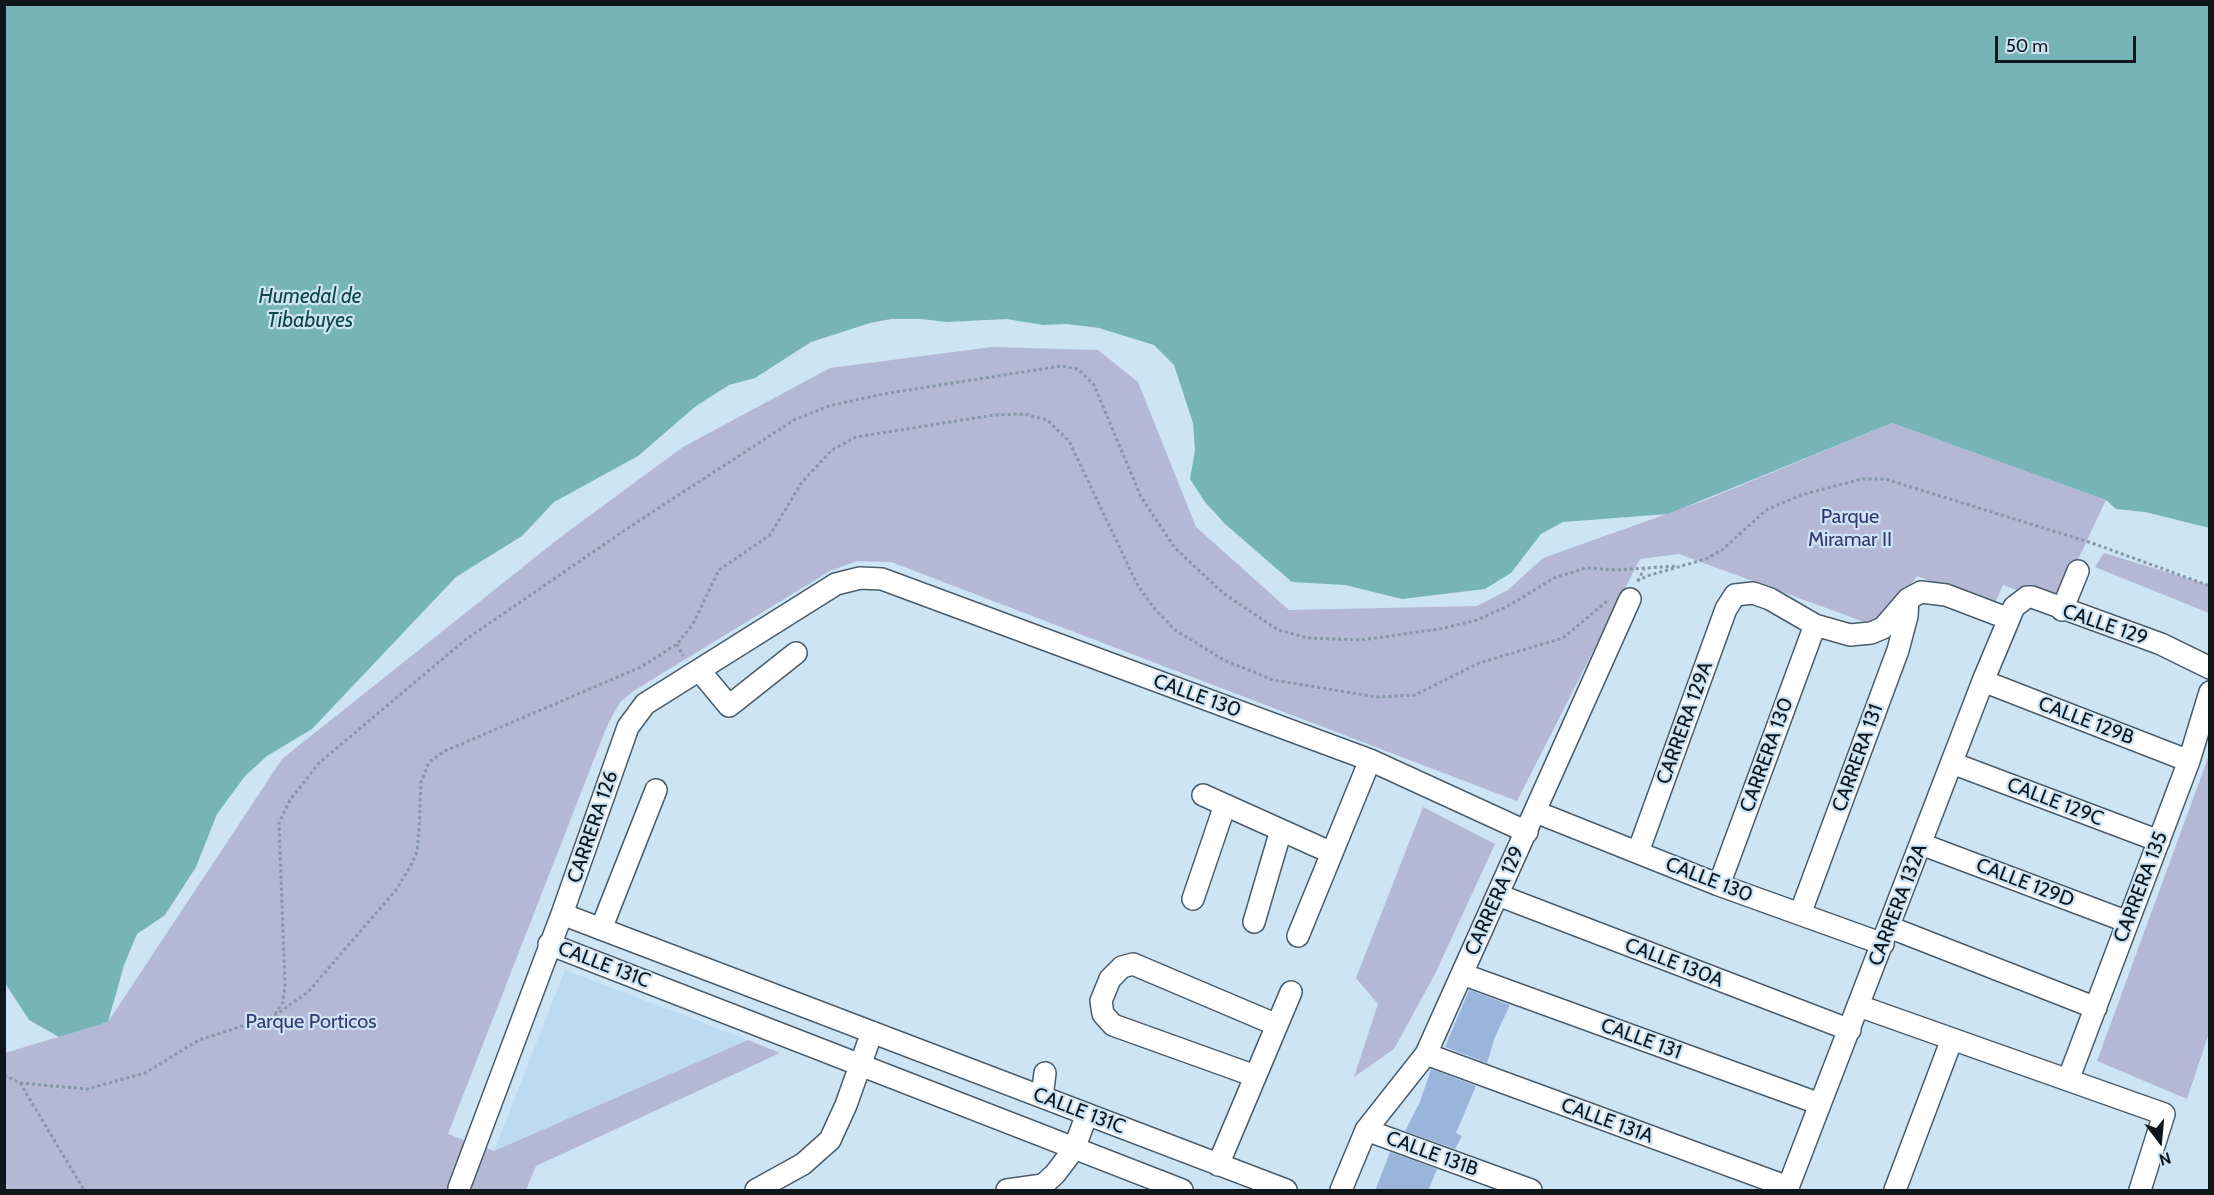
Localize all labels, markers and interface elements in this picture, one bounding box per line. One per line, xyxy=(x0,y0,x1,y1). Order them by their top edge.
scale bar xyxy=(1998,24,2139,62)
text: 50 m xyxy=(2006,35,2048,57)
water label: Humedal de Tibabuyes xyxy=(259,284,361,334)
park label: Parque Miramar II xyxy=(1808,505,1892,552)
street label: CALLE 129 xyxy=(2059,599,2151,651)
street label: CARRERA 129A xyxy=(1652,658,1718,788)
street label: CALLE 130 xyxy=(1150,669,1244,723)
street label: CALLE 129B xyxy=(2035,692,2137,750)
street label: CARRERA 130 xyxy=(1735,695,1799,815)
street label: CARRERA 131 xyxy=(1827,701,1889,815)
street label: CARRERA 126 xyxy=(563,768,623,886)
street label: CALLE 129C xyxy=(2004,773,2106,831)
street label: CARRERA 135 xyxy=(2109,828,2173,946)
street label: CARRERA 132A xyxy=(1864,841,1932,969)
street label: CARRERA 129 xyxy=(1460,843,1530,959)
street label: CALLE 130 xyxy=(1662,852,1756,908)
street label: CALLE 129D xyxy=(1973,853,2077,913)
street label: CALLE 130A xyxy=(1621,933,1727,993)
street label: CALLE 131C xyxy=(555,937,653,993)
park label: Parque Porticos xyxy=(246,1010,376,1034)
street label: CALLE 131 xyxy=(1597,1013,1685,1065)
street label: CALLE 131C xyxy=(1030,1083,1128,1139)
street label: CALLE 131A xyxy=(1558,1093,1656,1149)
north arrow xyxy=(2130,1111,2190,1171)
street label: CALLE 131B xyxy=(1383,1126,1481,1182)
text: N xyxy=(2157,1148,2173,1169)

